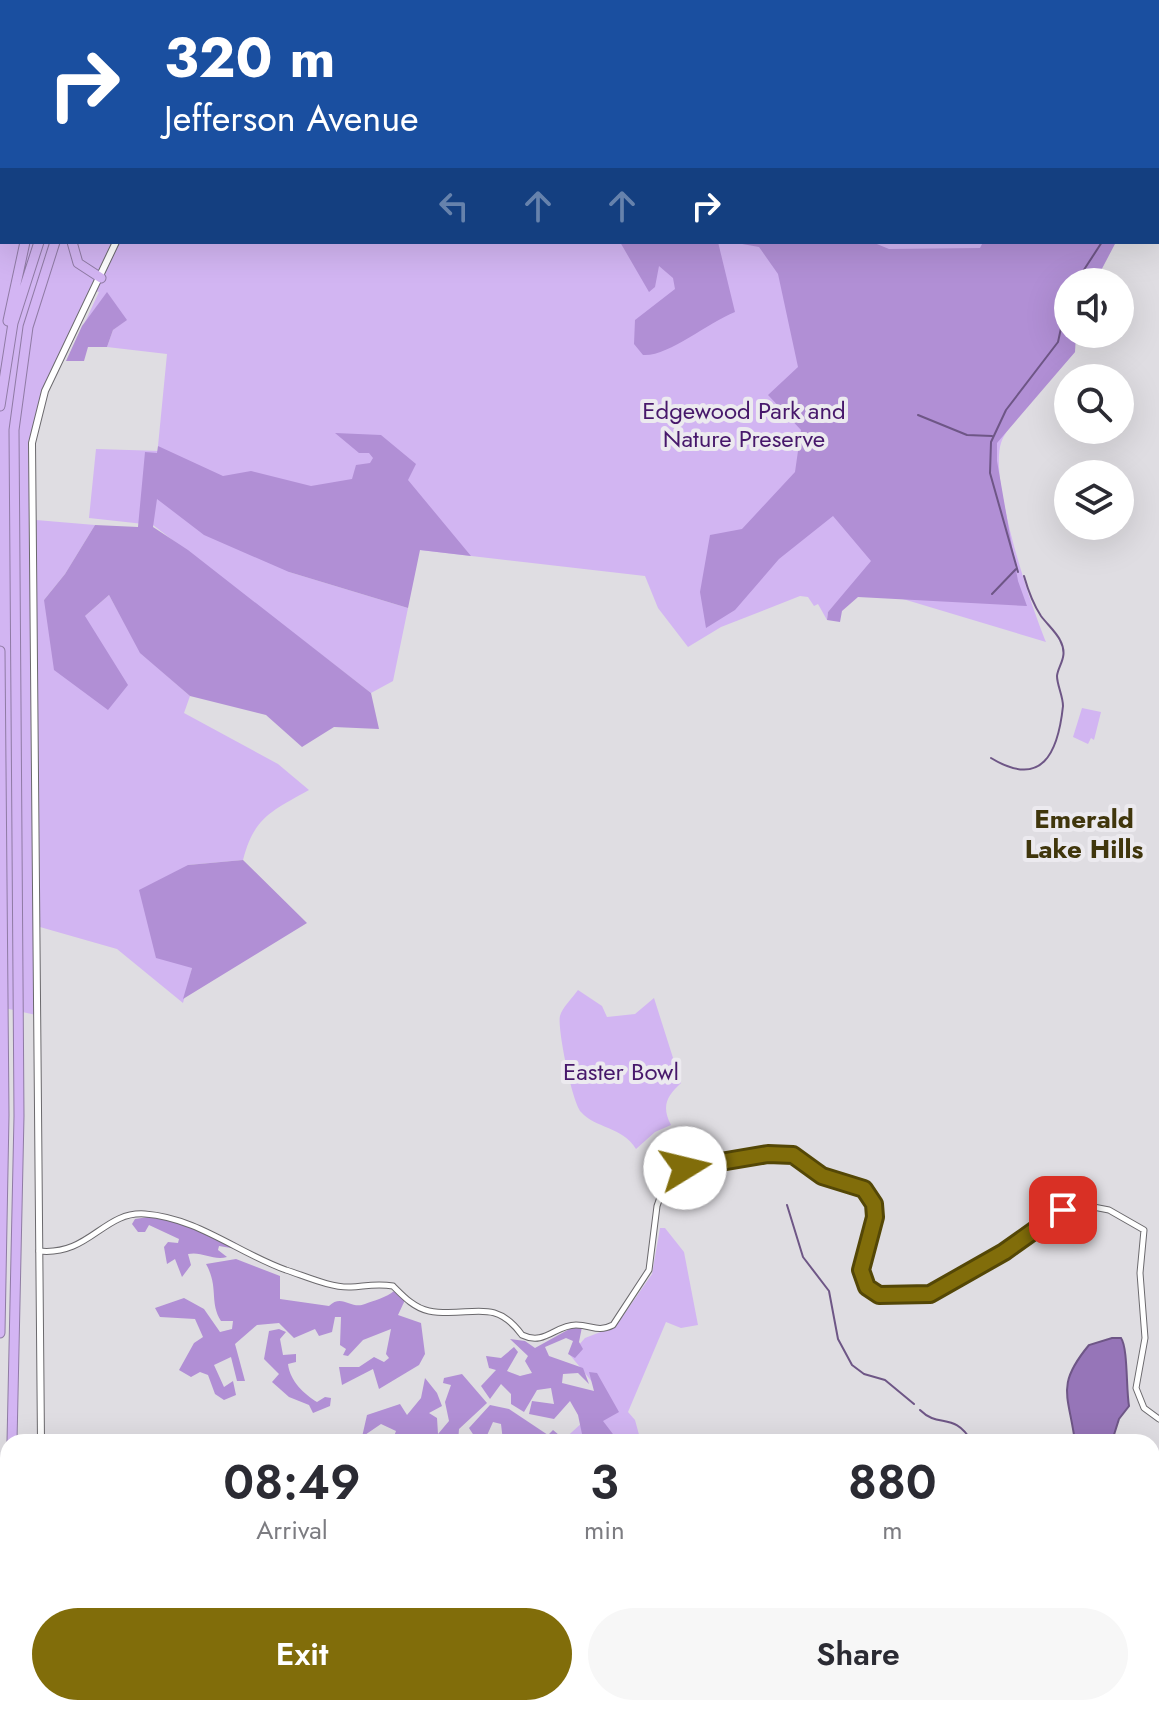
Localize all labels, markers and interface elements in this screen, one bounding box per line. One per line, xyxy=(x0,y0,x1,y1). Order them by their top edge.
text: 320 m xyxy=(164,17,335,98)
icon: right xyxy=(32,32,136,136)
text: Jefferson Avenue xyxy=(164,92,419,144)
icon: left xyxy=(432,184,476,228)
icon: ahead xyxy=(516,184,560,228)
icon: ahead xyxy=(600,184,644,228)
icon: right xyxy=(684,184,728,228)
map controls xyxy=(1054,268,1134,540)
button: sound xyxy=(1054,268,1134,348)
button: search xyxy=(1054,364,1134,444)
park label: Edgewood Park and Nature Preserve xyxy=(642,393,846,456)
button: layers xyxy=(1054,460,1134,540)
district label: Emerald Lake Hills xyxy=(1025,800,1143,868)
park label: Easter Bowl xyxy=(563,1054,679,1089)
position arrow xyxy=(643,1126,727,1210)
pin xyxy=(1029,1176,1097,1244)
icon: arrive xyxy=(1041,1188,1085,1232)
text: 08:49 xyxy=(223,1448,361,1517)
text: 3 xyxy=(590,1448,619,1517)
text: 880 xyxy=(848,1448,937,1517)
text: Arrival xyxy=(256,1511,328,1549)
text: min xyxy=(584,1511,625,1549)
text: m xyxy=(882,1511,903,1549)
button: Exit xyxy=(32,1608,572,1700)
button: Share xyxy=(588,1608,1128,1700)

